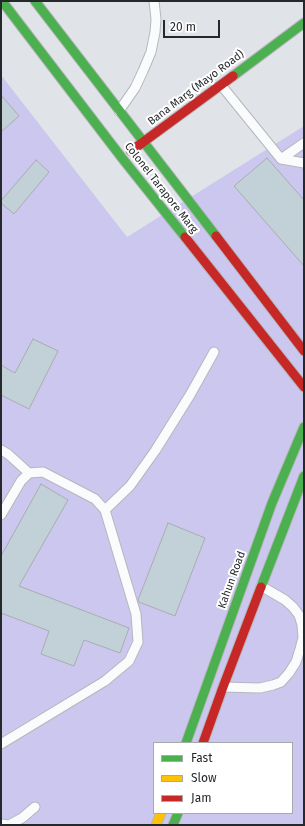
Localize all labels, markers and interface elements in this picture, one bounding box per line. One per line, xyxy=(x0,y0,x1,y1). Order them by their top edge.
scale bar xyxy=(165,12,222,38)
text: 20 m xyxy=(170,20,196,34)
street label: Bana Marg (Mayo Road) xyxy=(145,48,247,128)
street label: Colonel Tarapore Marg xyxy=(121,140,201,236)
street label: Kahun Road xyxy=(216,550,248,610)
legend xyxy=(153,742,293,814)
text: Fast xyxy=(191,751,213,765)
text: Slow xyxy=(191,771,217,785)
text: Jam xyxy=(191,791,211,805)

